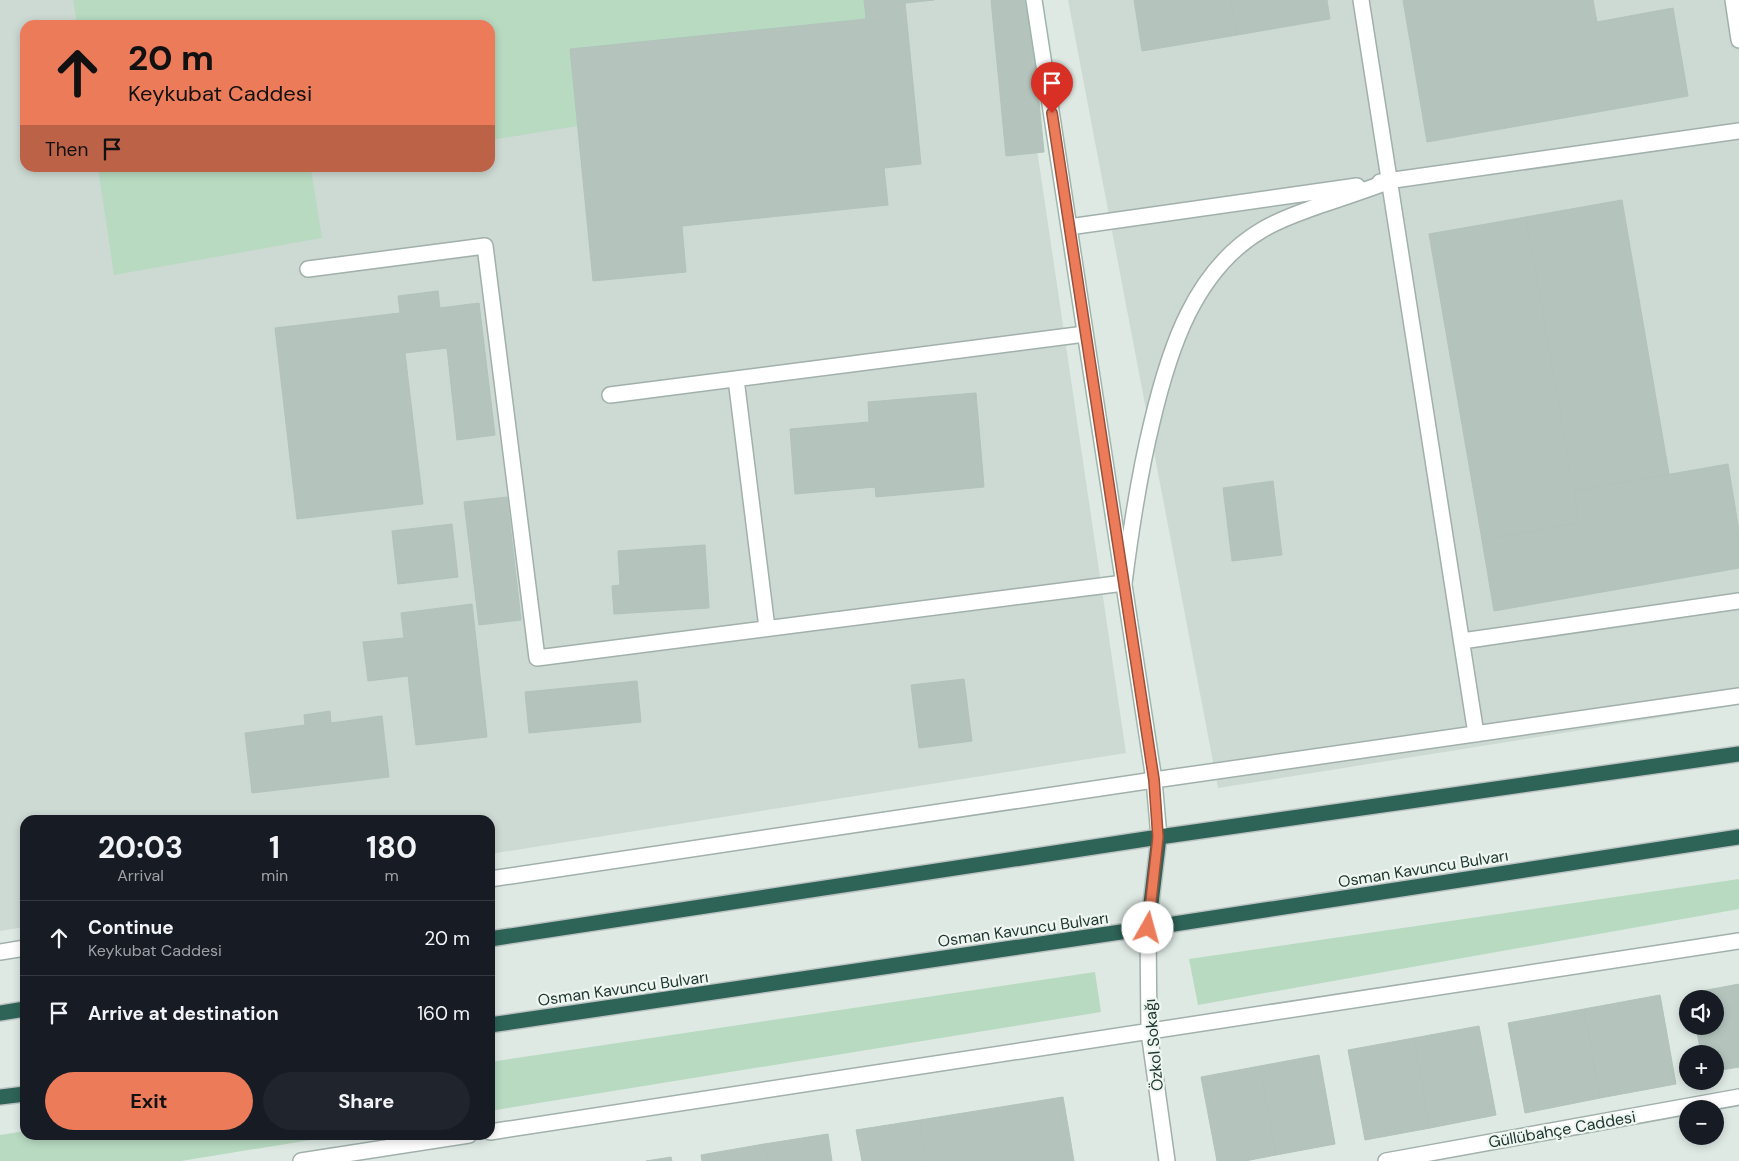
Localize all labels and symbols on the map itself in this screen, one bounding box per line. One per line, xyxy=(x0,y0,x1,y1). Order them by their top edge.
pin xyxy=(1031,62,1073,113)
street label: Osman Kavuncu Bulvarı xyxy=(1336,845,1510,892)
position arrow xyxy=(1121,901,1173,953)
street label: Osman Kavuncu Bulvarı xyxy=(936,907,1110,952)
street label: Osman Kavuncu Bulvarı xyxy=(536,966,710,1011)
street label: Özkol Sokağı xyxy=(1139,998,1168,1092)
street label: Güllübahçe Caddesi xyxy=(1487,1106,1637,1153)

